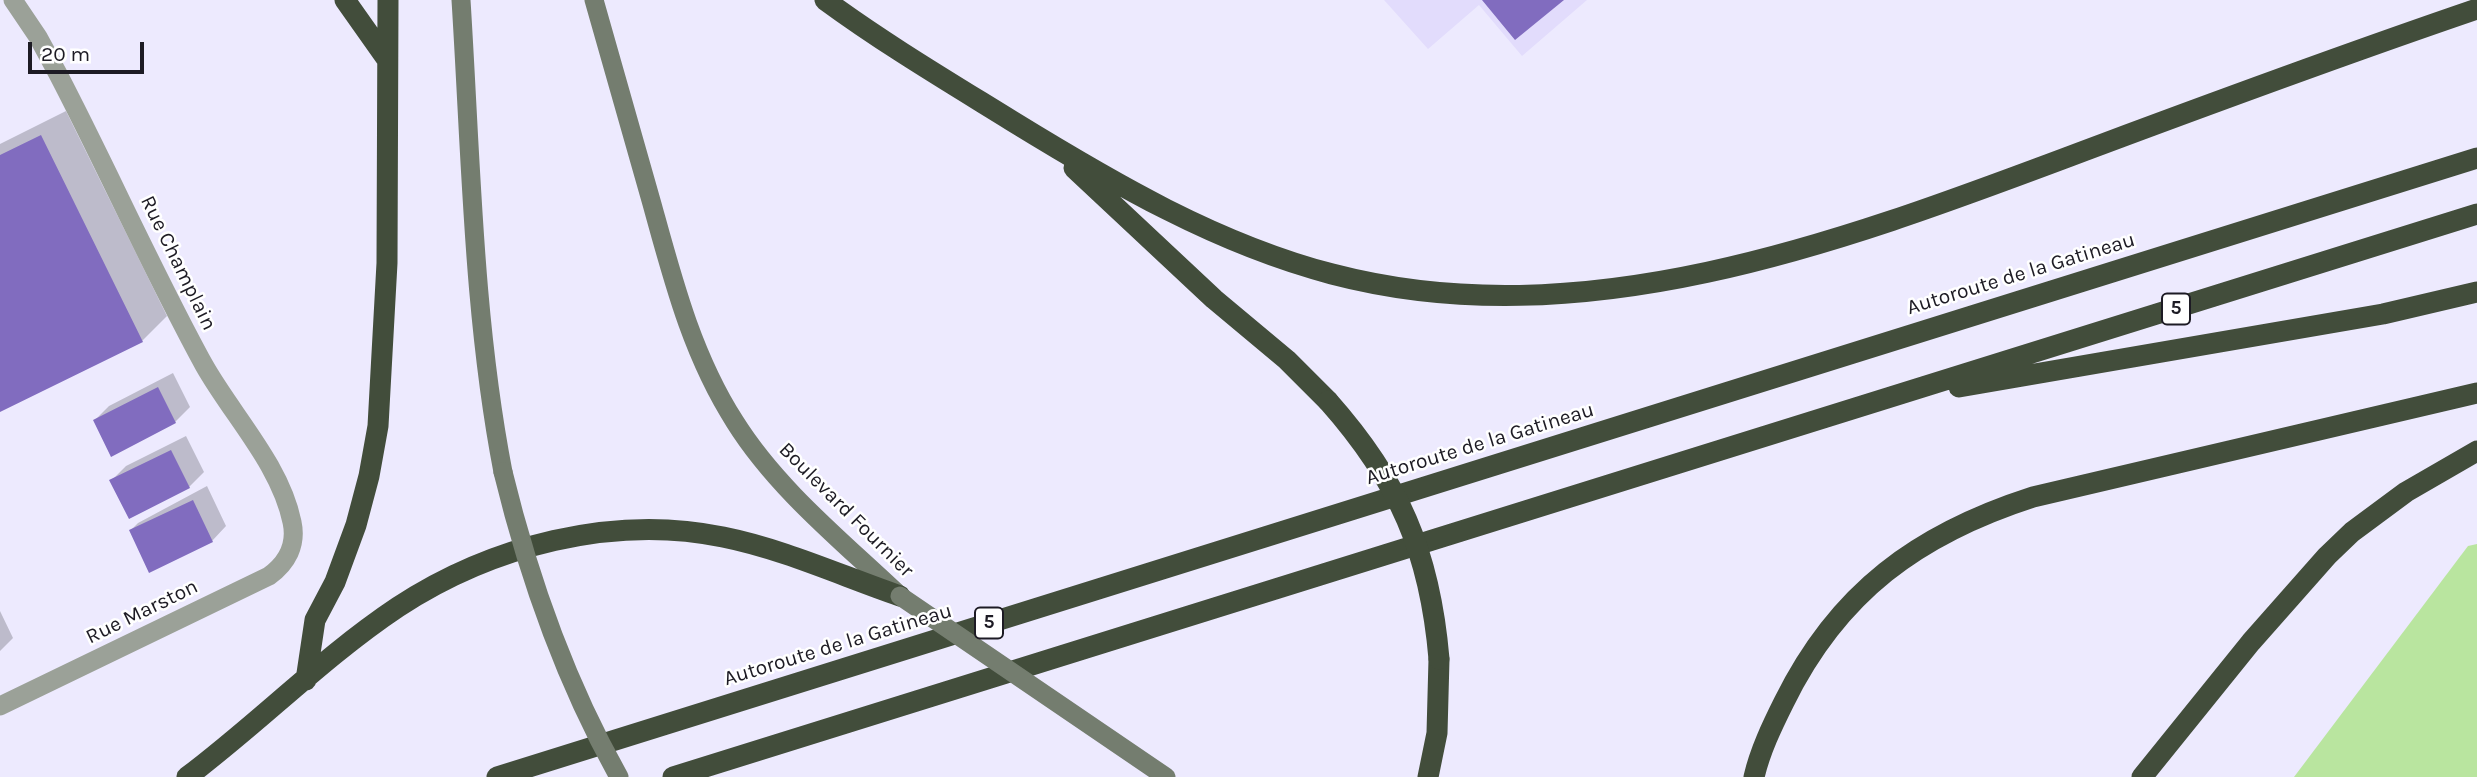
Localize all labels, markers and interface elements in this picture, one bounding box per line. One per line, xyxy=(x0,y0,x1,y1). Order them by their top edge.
scale bar xyxy=(32,28,147,72)
text: 20 m xyxy=(41,42,90,66)
street label: Rue Champlain xyxy=(135,192,221,334)
street label: Autoroute de la Gatineau xyxy=(1904,227,2138,321)
road number: 5 xyxy=(2162,294,2190,324)
street label: Autoroute de la Gatineau xyxy=(1363,397,1597,491)
street label: Boulevard Fournier xyxy=(773,437,919,583)
street label: Rue Marston xyxy=(82,574,202,650)
street label: Autoroute de la Gatineau xyxy=(721,598,955,692)
road number: 5 xyxy=(975,608,1003,638)

